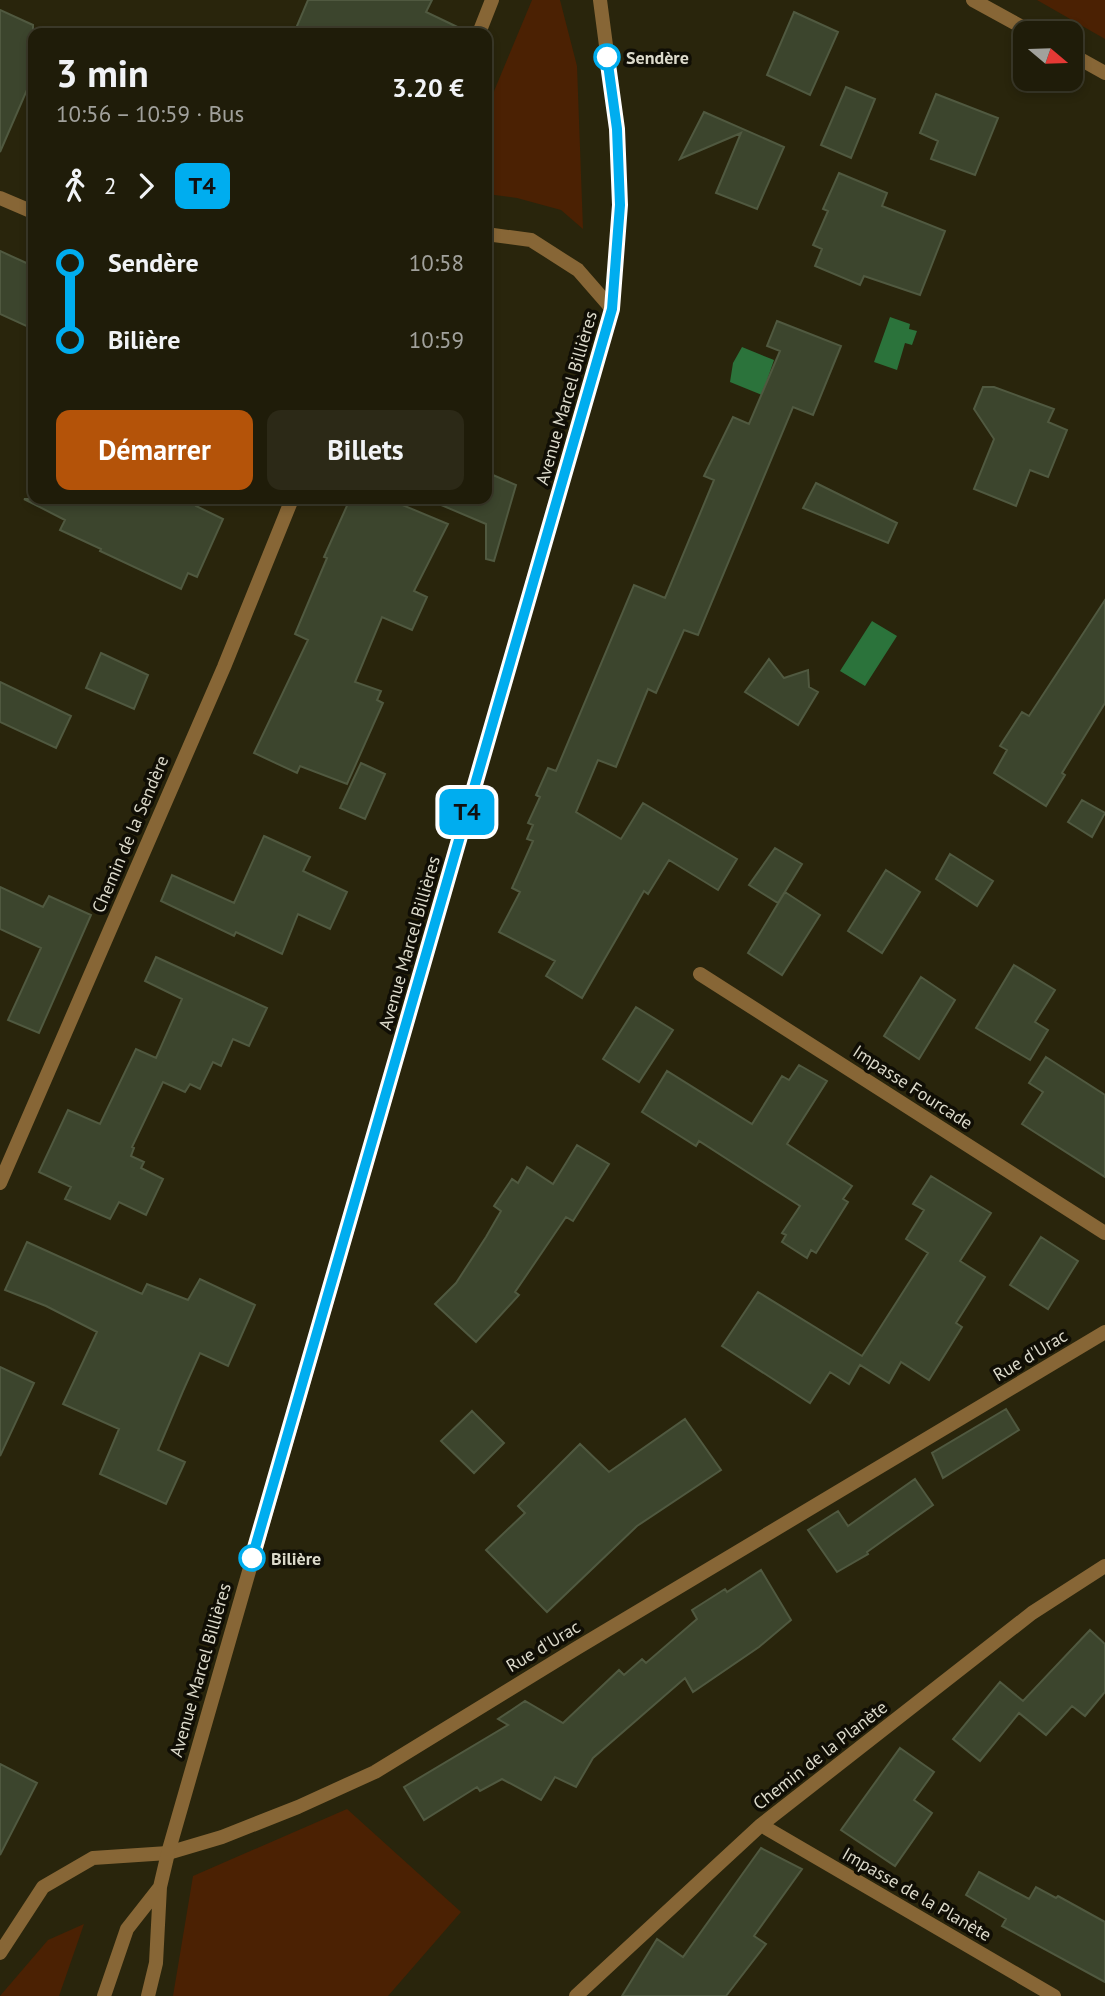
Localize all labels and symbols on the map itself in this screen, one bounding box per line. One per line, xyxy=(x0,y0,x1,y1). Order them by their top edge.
north arrow xyxy=(1013,21,1083,91)
marker: Sendère xyxy=(594,44,620,70)
place label: Sendère xyxy=(626,46,689,69)
street label: Avenue Marcel Billières xyxy=(530,308,602,488)
street label: Chemin de la Sendère xyxy=(86,752,174,916)
line badge: T4 xyxy=(435,789,498,835)
street label: Avenue Marcel Billières xyxy=(373,853,445,1033)
street label: Impasse Fourcade xyxy=(849,1040,977,1134)
street label: Rue d'Urac xyxy=(989,1324,1071,1386)
marker: Bilière xyxy=(239,1545,265,1571)
place label: Bilière xyxy=(271,1547,321,1570)
street label: Avenue Marcel Billières xyxy=(164,1580,236,1760)
street label: Rue d'Urac xyxy=(502,1615,584,1677)
street label: Chemin de la Planète xyxy=(748,1695,892,1815)
street label: Impasse de la Planète xyxy=(838,1842,996,1946)

